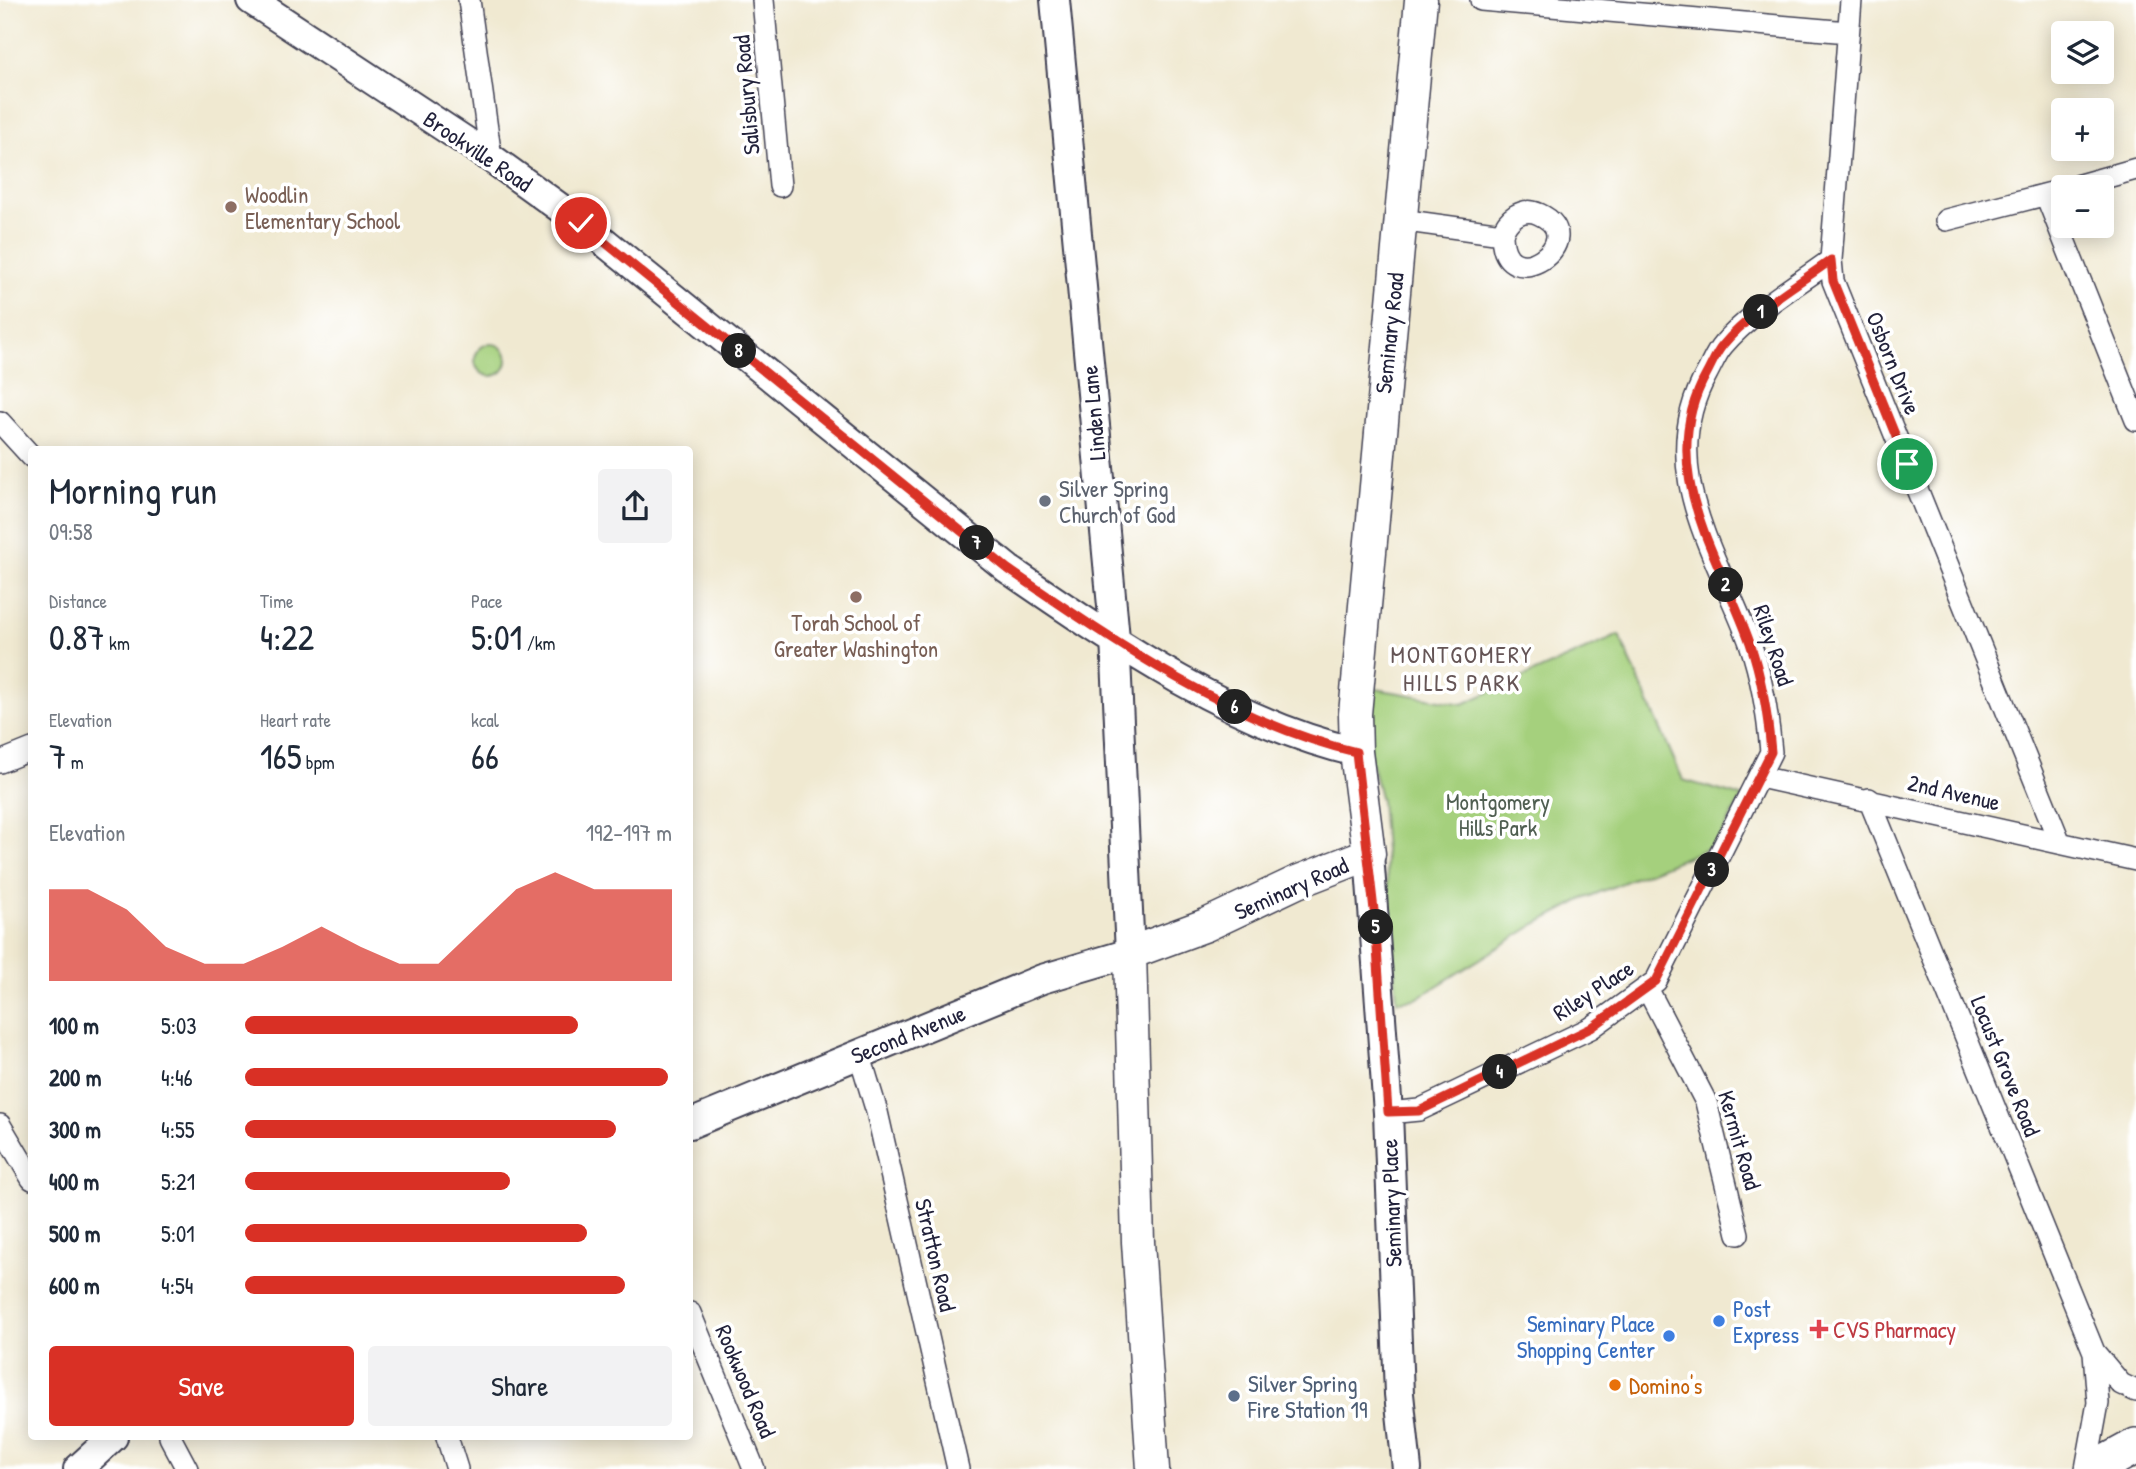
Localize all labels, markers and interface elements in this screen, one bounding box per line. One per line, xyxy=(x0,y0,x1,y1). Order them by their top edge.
map controls xyxy=(2051,21,2114,238)
button: layers xyxy=(2051,21,2114,84)
street label: Salisbury Road xyxy=(725,34,767,156)
button: + xyxy=(2051,98,2114,161)
street label: Brookville Road xyxy=(418,103,539,199)
button: − xyxy=(2051,175,2114,238)
place label: Woodlin Elementary School xyxy=(245,179,401,236)
pin xyxy=(551,193,611,253)
marker: Woodlin Elementary School xyxy=(223,199,239,215)
icon: check xyxy=(562,204,600,242)
street label: Seminary Road xyxy=(1367,271,1411,395)
pin: 1 xyxy=(1744,294,1778,330)
text: 1 xyxy=(1757,298,1764,324)
street label: Osborn Drive xyxy=(1859,307,1929,419)
pin: 8 xyxy=(722,334,756,368)
text: 8 xyxy=(734,337,743,363)
street label: Linden Lane xyxy=(1073,364,1113,462)
pin xyxy=(1877,434,1937,494)
icon: arrive xyxy=(1888,445,1926,483)
text: Morning run xyxy=(49,464,217,516)
button: share xyxy=(598,469,672,543)
place label: Silver Spring Church of God xyxy=(1059,473,1175,530)
marker: Silver Spring Church of God xyxy=(1037,493,1053,509)
text: 09:58 xyxy=(49,516,93,547)
pin: 7 xyxy=(960,526,995,560)
text: 7 xyxy=(972,529,981,555)
pin: 2 xyxy=(1708,568,1744,602)
text: 2 xyxy=(1721,571,1730,597)
text: Distance xyxy=(49,588,107,614)
text: Time xyxy=(260,588,294,614)
text: Pace xyxy=(471,588,503,614)
marker: Torah School of Greater Washington xyxy=(848,589,864,605)
street label: Riley Road xyxy=(1746,600,1802,690)
place label: Torah School of Greater Washington xyxy=(774,607,938,664)
text: 0.87 xyxy=(49,614,105,661)
text: 4:22 xyxy=(260,614,314,661)
text: 5:01 xyxy=(471,614,522,661)
text: km xyxy=(105,630,130,656)
text: /km xyxy=(522,630,556,656)
district label: MONTGOMERY HILLS PARK xyxy=(1391,638,1533,698)
pin: 6 xyxy=(1218,690,1252,724)
text: 6 xyxy=(1231,693,1238,719)
text: Elevation xyxy=(49,707,112,733)
text: Heart rate xyxy=(260,707,331,733)
text: kcal xyxy=(471,707,499,733)
text: 7 xyxy=(49,733,66,780)
text: 165 xyxy=(260,733,301,780)
text: 66 xyxy=(471,733,499,780)
text: m xyxy=(66,749,84,775)
text: bpm xyxy=(301,749,335,775)
street label: 2nd Avenue xyxy=(1905,766,2003,818)
park label: Montgomery Hills Park xyxy=(1446,786,1550,843)
text: Elevation xyxy=(49,817,125,848)
text: 192–197 m xyxy=(586,817,672,848)
street label: Seminary Road xyxy=(1229,849,1353,927)
pin: 3 xyxy=(1694,852,1730,888)
text: 3 xyxy=(1707,856,1716,882)
pin: 5 xyxy=(1358,909,1394,944)
text: 5 xyxy=(1371,913,1380,939)
street label: Riley Place xyxy=(1547,952,1639,1028)
street label: Locust Grove Road xyxy=(1964,991,2048,1141)
street label: Second Avenue xyxy=(846,997,970,1071)
text: 100 m xyxy=(49,1010,99,1041)
text: 5:03 xyxy=(161,1010,197,1041)
pin: 4 xyxy=(1482,1054,1518,1090)
text: 4 xyxy=(1496,1058,1503,1084)
text: 200 m xyxy=(49,1062,101,1093)
text: 4:46 xyxy=(161,1062,193,1093)
street label: Kermit Road xyxy=(1711,1087,1769,1193)
text: 300 m xyxy=(49,1114,101,1145)
text: 4:55 xyxy=(161,1114,194,1145)
street label: Seminary Place xyxy=(1373,1138,1409,1268)
text: 400 m xyxy=(49,1166,99,1197)
text: 5:21 xyxy=(161,1166,195,1197)
street label: Stratton Road xyxy=(908,1196,964,1314)
text: 500 m xyxy=(49,1218,100,1249)
text: 5:01 xyxy=(161,1218,195,1249)
text: 600 m xyxy=(49,1270,100,1301)
text: 4:54 xyxy=(161,1270,193,1301)
place label: Post Express xyxy=(1733,1293,1799,1350)
place label: Seminary Place Shopping Center xyxy=(1517,1308,1655,1365)
marker: Post Express xyxy=(1711,1313,1727,1329)
place label: CVS Pharmacy xyxy=(1833,1314,1957,1345)
street label: Rookwood Road xyxy=(708,1320,784,1442)
marker: CVS Pharmacy xyxy=(1811,1321,1827,1337)
marker: Seminary Place Shopping Center xyxy=(1661,1328,1677,1344)
button: Save xyxy=(49,1346,354,1426)
button: Share xyxy=(368,1346,672,1426)
place label: Silver Spring Fire Station 19 xyxy=(1247,1368,1367,1425)
place label: Domino's xyxy=(1629,1370,1702,1401)
marker: Domino's xyxy=(1607,1377,1623,1393)
marker: Silver Spring Fire Station 19 xyxy=(1226,1388,1242,1404)

